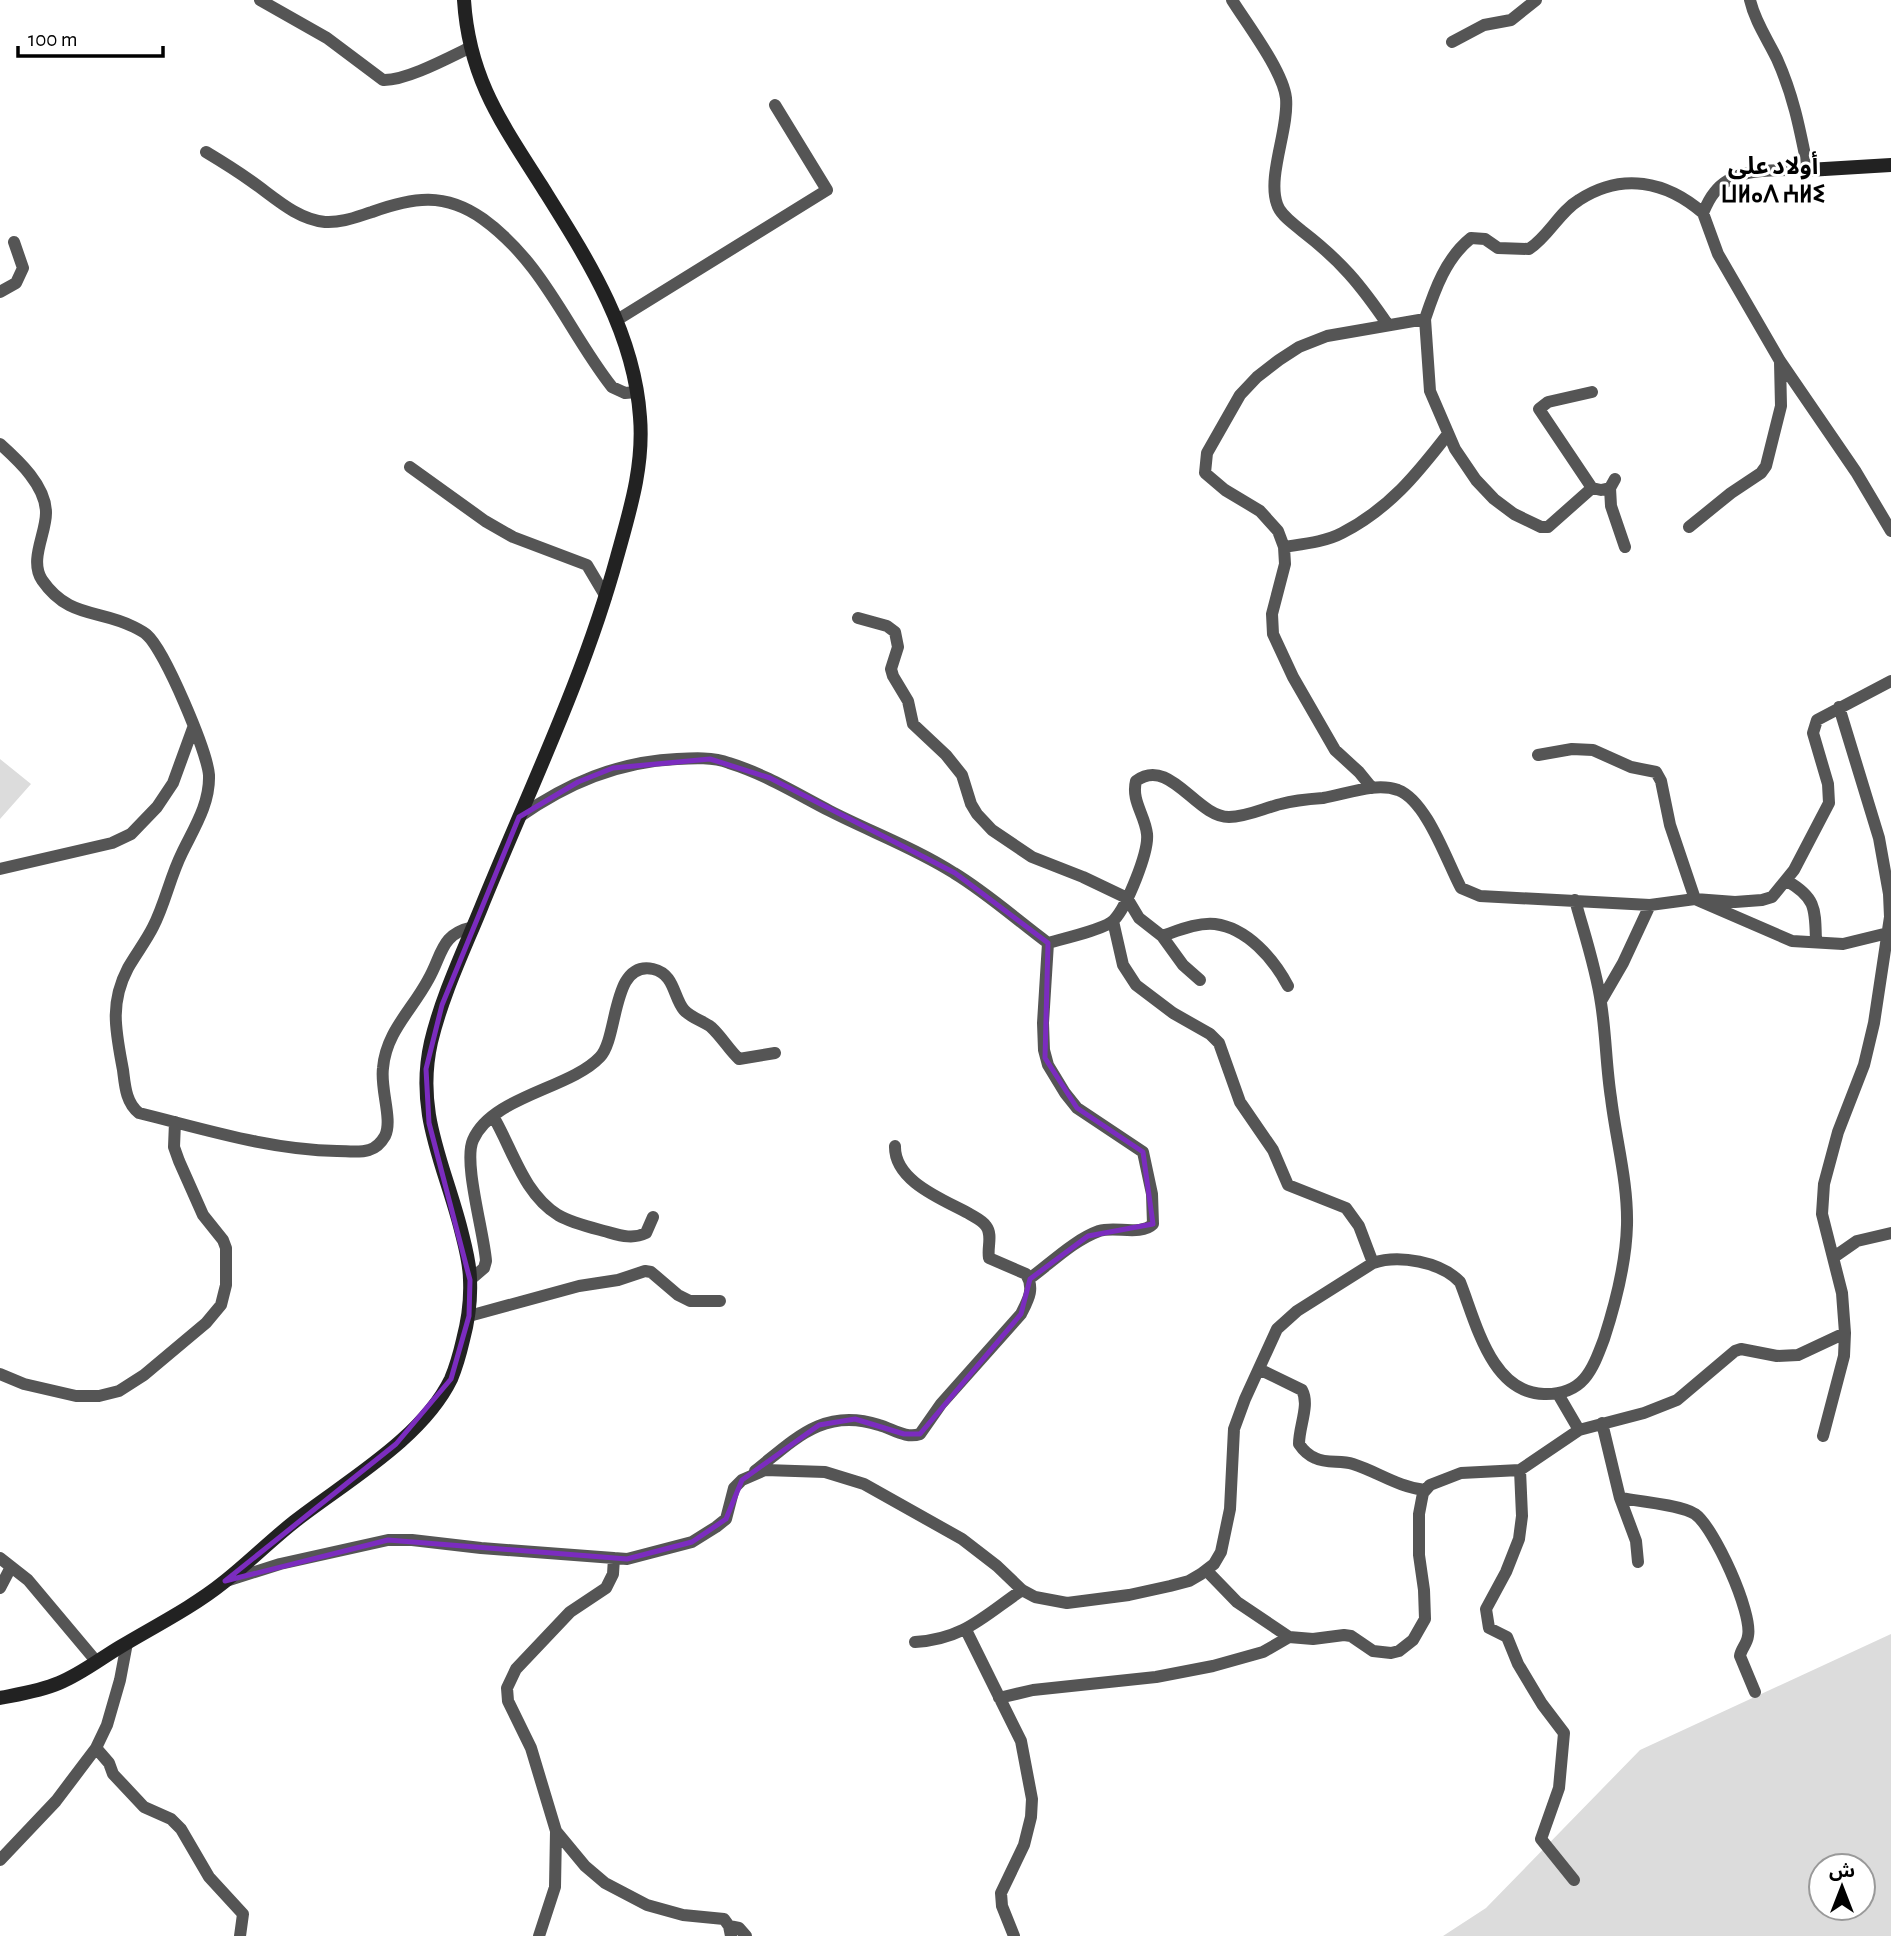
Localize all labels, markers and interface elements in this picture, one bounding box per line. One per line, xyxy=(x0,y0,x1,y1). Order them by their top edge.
scale bar xyxy=(18,14,163,58)
text: 100 m xyxy=(28,29,78,50)
district label: أولاد علي ⵡⵍⴰⴷ ⵄⵍⵉ xyxy=(1721,151,1825,207)
north arrow xyxy=(1807,1852,1877,1922)
text: ش xyxy=(1829,1862,1855,1881)

